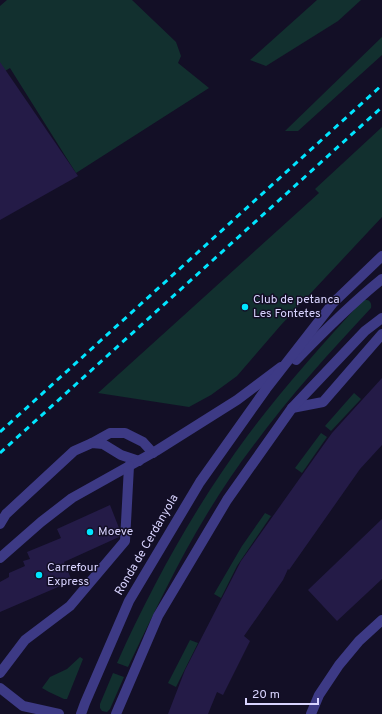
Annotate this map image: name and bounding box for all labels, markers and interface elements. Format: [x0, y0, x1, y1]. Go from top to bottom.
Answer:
place label: Club de petanca Les Fontetes [253, 292, 340, 322]
marker: Club de petanca Les Fontetes [240, 302, 250, 312]
street label: Ronda de Cerdanyola [111, 492, 183, 598]
place label: Moeve [98, 524, 133, 540]
marker: Moeve [85, 527, 95, 537]
place label: Carrefour Express [47, 560, 99, 590]
marker: Carrefour Express [34, 570, 44, 580]
scale bar [246, 680, 318, 706]
text: 20 m [252, 687, 280, 703]

